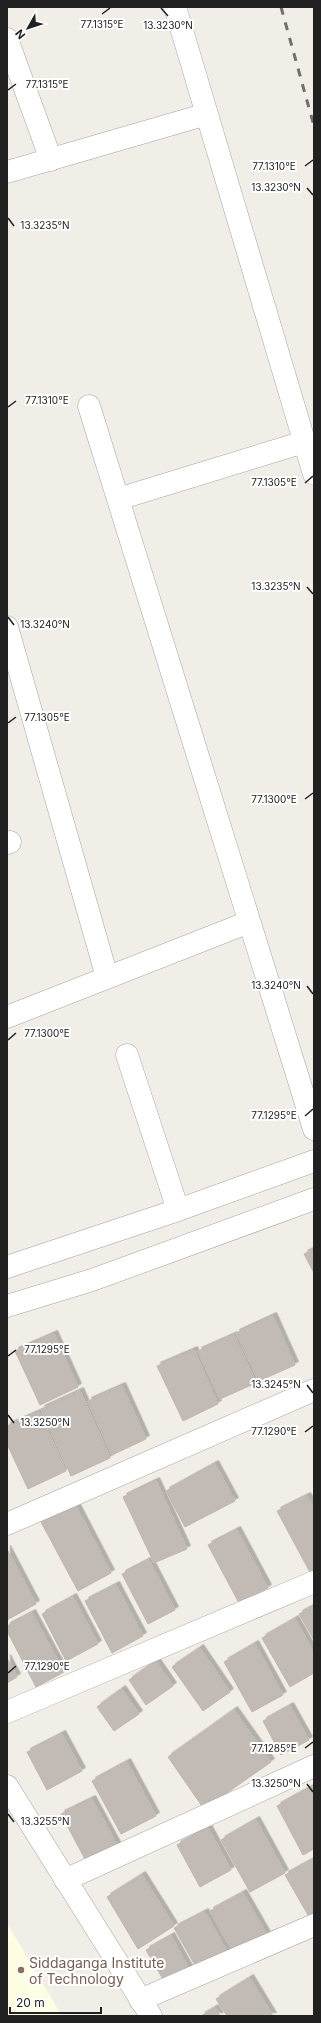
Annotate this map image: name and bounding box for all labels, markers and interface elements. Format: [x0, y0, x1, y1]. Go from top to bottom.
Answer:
north arrow [8, 8, 48, 48]
text: 77.1315°E [80, 18, 124, 30]
text: 13.3230°N [143, 19, 193, 31]
text: N [12, 27, 28, 42]
text: 77.1315°E [25, 78, 69, 90]
text: 77.1310°E [252, 160, 296, 172]
text: 13.3230°N [251, 181, 301, 193]
text: 13.3235°N [20, 219, 70, 231]
text: 77.1310°E [25, 394, 69, 406]
text: 77.1305°E [251, 476, 297, 488]
text: 13.3235°N [251, 580, 301, 592]
text: 13.3240°N [20, 618, 70, 630]
text: 77.1305°E [24, 711, 70, 723]
text: 77.1300°E [251, 793, 297, 805]
text: 13.3240°N [251, 979, 301, 991]
text: 77.1300°E [24, 1027, 70, 1039]
text: 77.1295°E [251, 1109, 297, 1121]
text: 77.1295°E [24, 1343, 70, 1355]
text: 13.3245°N [251, 1378, 301, 1390]
text: 13.3250°N [20, 1416, 70, 1428]
text: 77.1290°E [251, 1425, 297, 1437]
text: 77.1290°E [24, 1660, 70, 1672]
text: 77.1285°E [251, 1742, 297, 1754]
text: 13.3250°N [251, 1777, 301, 1789]
text: 13.3255°N [20, 1815, 70, 1827]
place label: Siddaganga Institute of Technology [29, 1954, 164, 1987]
marker: Siddaganga Institute of Technology [16, 1965, 26, 1975]
scale bar [10, 1989, 101, 2015]
text: 20 m [16, 1995, 45, 2010]

